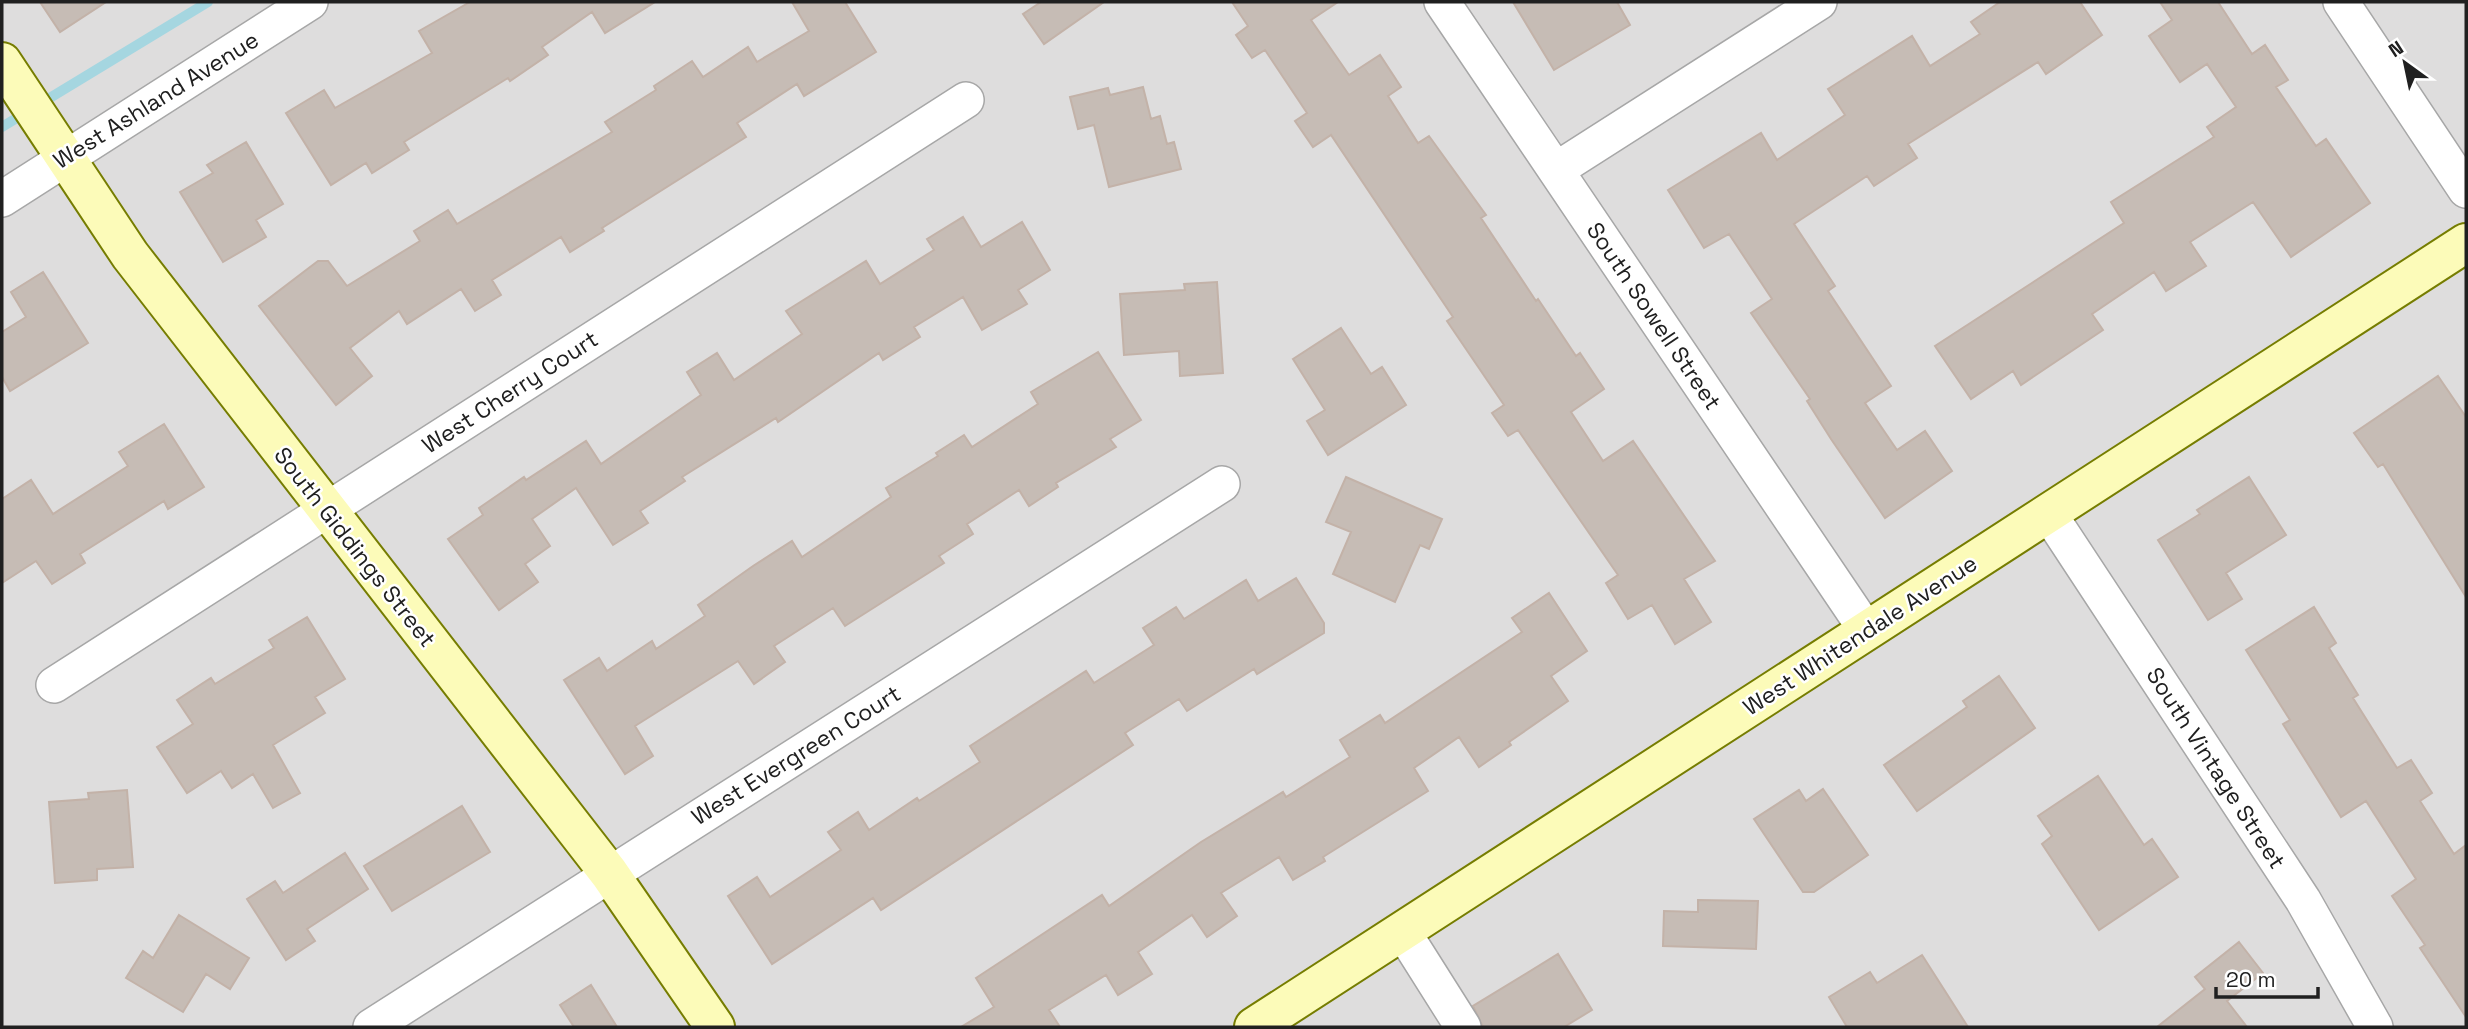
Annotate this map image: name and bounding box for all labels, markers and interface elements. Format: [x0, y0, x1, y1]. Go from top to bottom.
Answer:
street label: West Ashland Avenue [48, 25, 264, 175]
north arrow [2370, 28, 2440, 98]
text: N [2384, 35, 2408, 63]
street label: South Sowell Street [1580, 216, 1728, 416]
street label: West Cherry Court [416, 324, 604, 460]
street label: South Giddings Street [267, 441, 443, 653]
street label: West Whitendale Avenue [1737, 548, 1983, 722]
street label: South Vintage Street [2140, 662, 2292, 874]
street label: West Evergreen Court [686, 678, 906, 832]
scale bar [2216, 956, 2318, 1000]
text: 20 m [2226, 966, 2276, 993]

